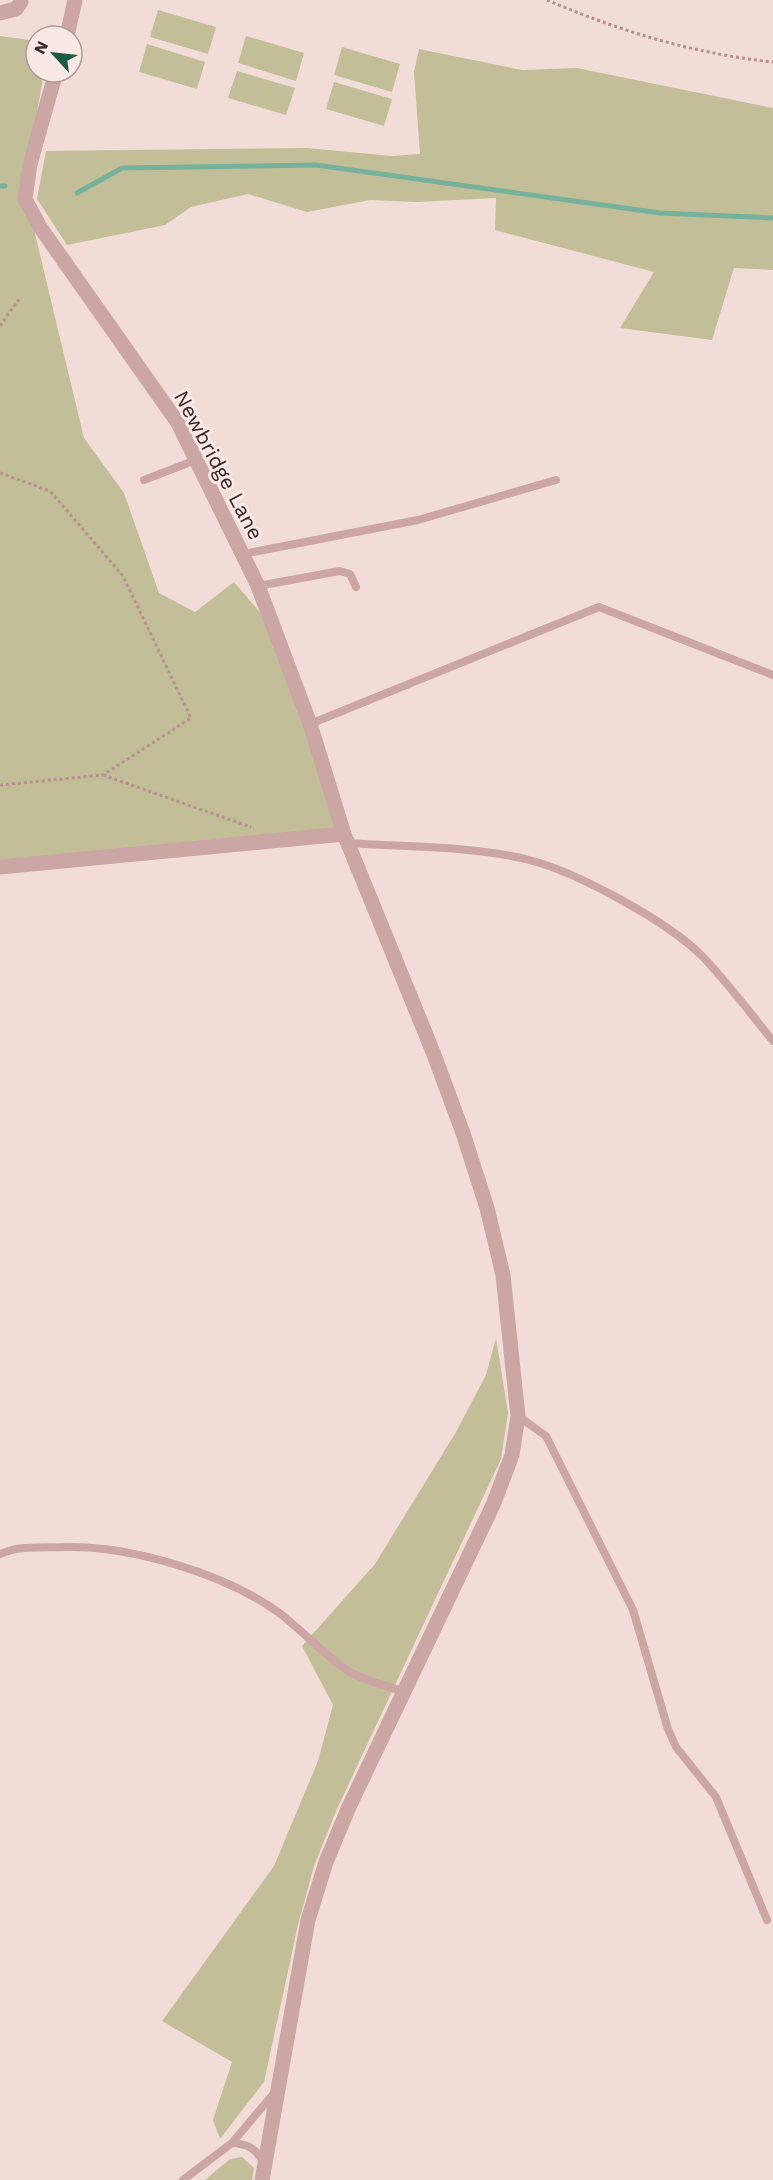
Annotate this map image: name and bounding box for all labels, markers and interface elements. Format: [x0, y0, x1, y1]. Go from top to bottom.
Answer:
north arrow [24, 24, 84, 84]
text: N [30, 38, 52, 57]
street label: Newbridge Lane [169, 386, 269, 544]

